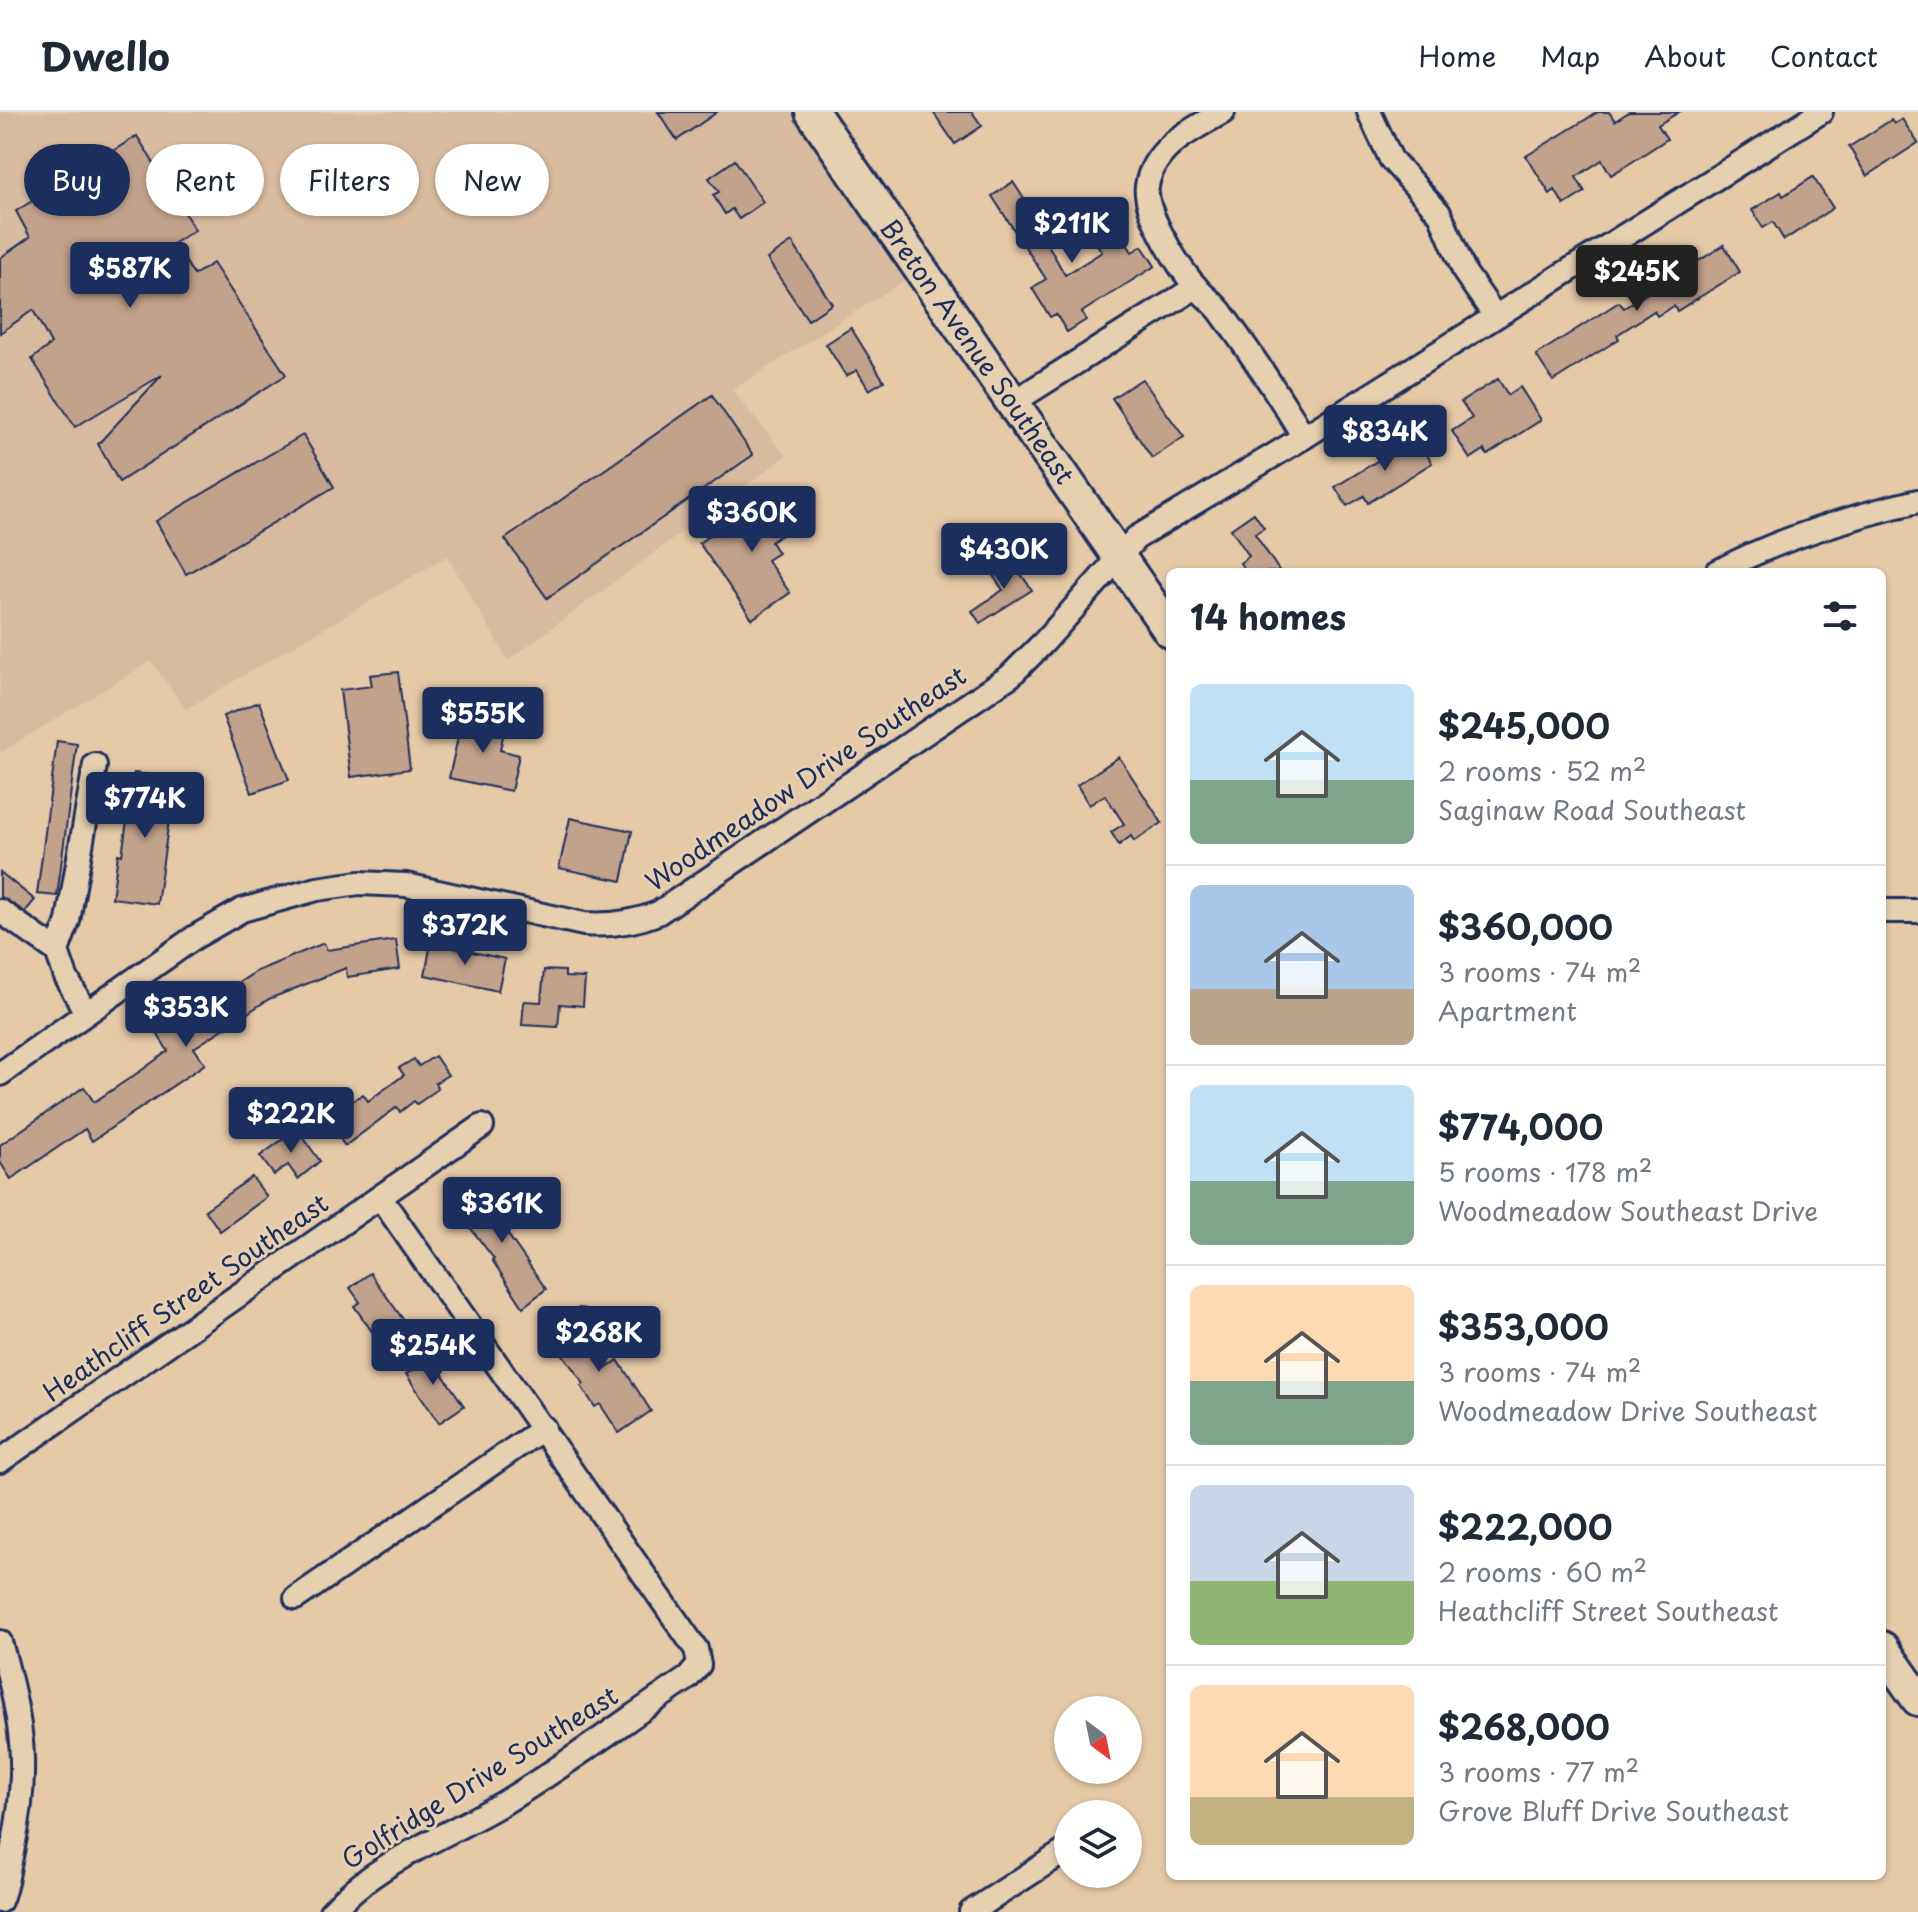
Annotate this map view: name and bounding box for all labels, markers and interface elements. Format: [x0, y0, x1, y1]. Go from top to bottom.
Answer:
text: Dwello [40, 27, 170, 84]
text: Home [1418, 34, 1496, 77]
text: Map [1540, 34, 1600, 77]
text: About [1644, 34, 1726, 77]
text: Contact [1770, 34, 1878, 77]
chip: Buy [24, 144, 130, 216]
chip: Rent [146, 144, 264, 216]
chip: Filters [280, 144, 419, 216]
chip: New [435, 144, 549, 216]
pin: $211K [1016, 197, 1128, 265]
text: $211K [1034, 203, 1110, 242]
street label: Breton Avenue Southeast [872, 211, 1085, 492]
pin: $587K [74, 242, 186, 310]
pin: $245K [1581, 245, 1693, 313]
text: $587K [88, 248, 172, 287]
text: $245K [1594, 251, 1680, 290]
pin: $834K [1329, 405, 1441, 473]
text: $834K [1342, 411, 1428, 450]
pin: $360K [696, 486, 808, 554]
text: $360K [707, 492, 797, 531]
pin: $430K [948, 523, 1060, 591]
text: $430K [959, 529, 1049, 568]
text: 14 homes [1190, 590, 1346, 642]
icon: filters [1818, 594, 1862, 638]
street label: Woodmeadow Drive Southeast [637, 656, 973, 900]
pin: $555K [427, 687, 539, 755]
text: $555K [440, 693, 526, 732]
text: $245,000 [1438, 699, 1610, 751]
icon: home [1254, 716, 1350, 812]
text: 2 rooms · 52 m² [1438, 751, 1646, 790]
pin: $774K [89, 772, 201, 840]
text: $774K [104, 778, 186, 817]
text: Saginaw Road Southeast [1438, 790, 1746, 829]
pin: $372K [409, 899, 521, 967]
text: $360,000 [1438, 900, 1613, 952]
text: $372K [422, 905, 508, 944]
icon: home [1254, 917, 1350, 1013]
text: 3 rooms · 74 m² [1438, 952, 1642, 991]
pin: $353K [130, 981, 242, 1049]
text: $353K [143, 987, 229, 1026]
text: Apartment [1438, 991, 1577, 1030]
pin: $222K [235, 1087, 347, 1155]
text: $222K [247, 1093, 335, 1132]
text: $774,000 [1438, 1100, 1603, 1152]
icon: home [1254, 1117, 1350, 1213]
text: 5 rooms · 178 m² [1438, 1152, 1652, 1191]
pin: $361K [446, 1177, 558, 1245]
street label: Heathcliff Street Southeast [35, 1183, 336, 1410]
text: $361K [461, 1183, 543, 1222]
text: Woodmeadow Southeast Drive [1438, 1191, 1818, 1230]
text: $353,000 [1438, 1300, 1609, 1352]
pin: $268K [543, 1306, 655, 1374]
text: $268K [555, 1312, 643, 1351]
icon: home [1254, 1317, 1350, 1413]
pin: $254K [377, 1319, 489, 1387]
text: $254K [389, 1325, 477, 1364]
text: 3 rooms · 74 m² [1438, 1352, 1642, 1391]
text: Woodmeadow Drive Southeast [1438, 1391, 1817, 1430]
text: $222,000 [1438, 1500, 1612, 1552]
icon: home [1254, 1517, 1350, 1613]
text: 2 rooms · 60 m² [1438, 1552, 1647, 1591]
text: Heathcliff Street Southeast [1438, 1591, 1778, 1630]
street label: Golfridge Drive Southeast [333, 1676, 625, 1878]
north arrow [1054, 1696, 1142, 1784]
map controls [1054, 1696, 1142, 1888]
text: $268,000 [1438, 1700, 1610, 1752]
icon: home [1254, 1717, 1350, 1813]
text: 3 rooms · 77 m² [1438, 1752, 1639, 1791]
text: Grove Bluff Drive Southeast [1438, 1791, 1789, 1830]
button: layers [1054, 1800, 1142, 1888]

